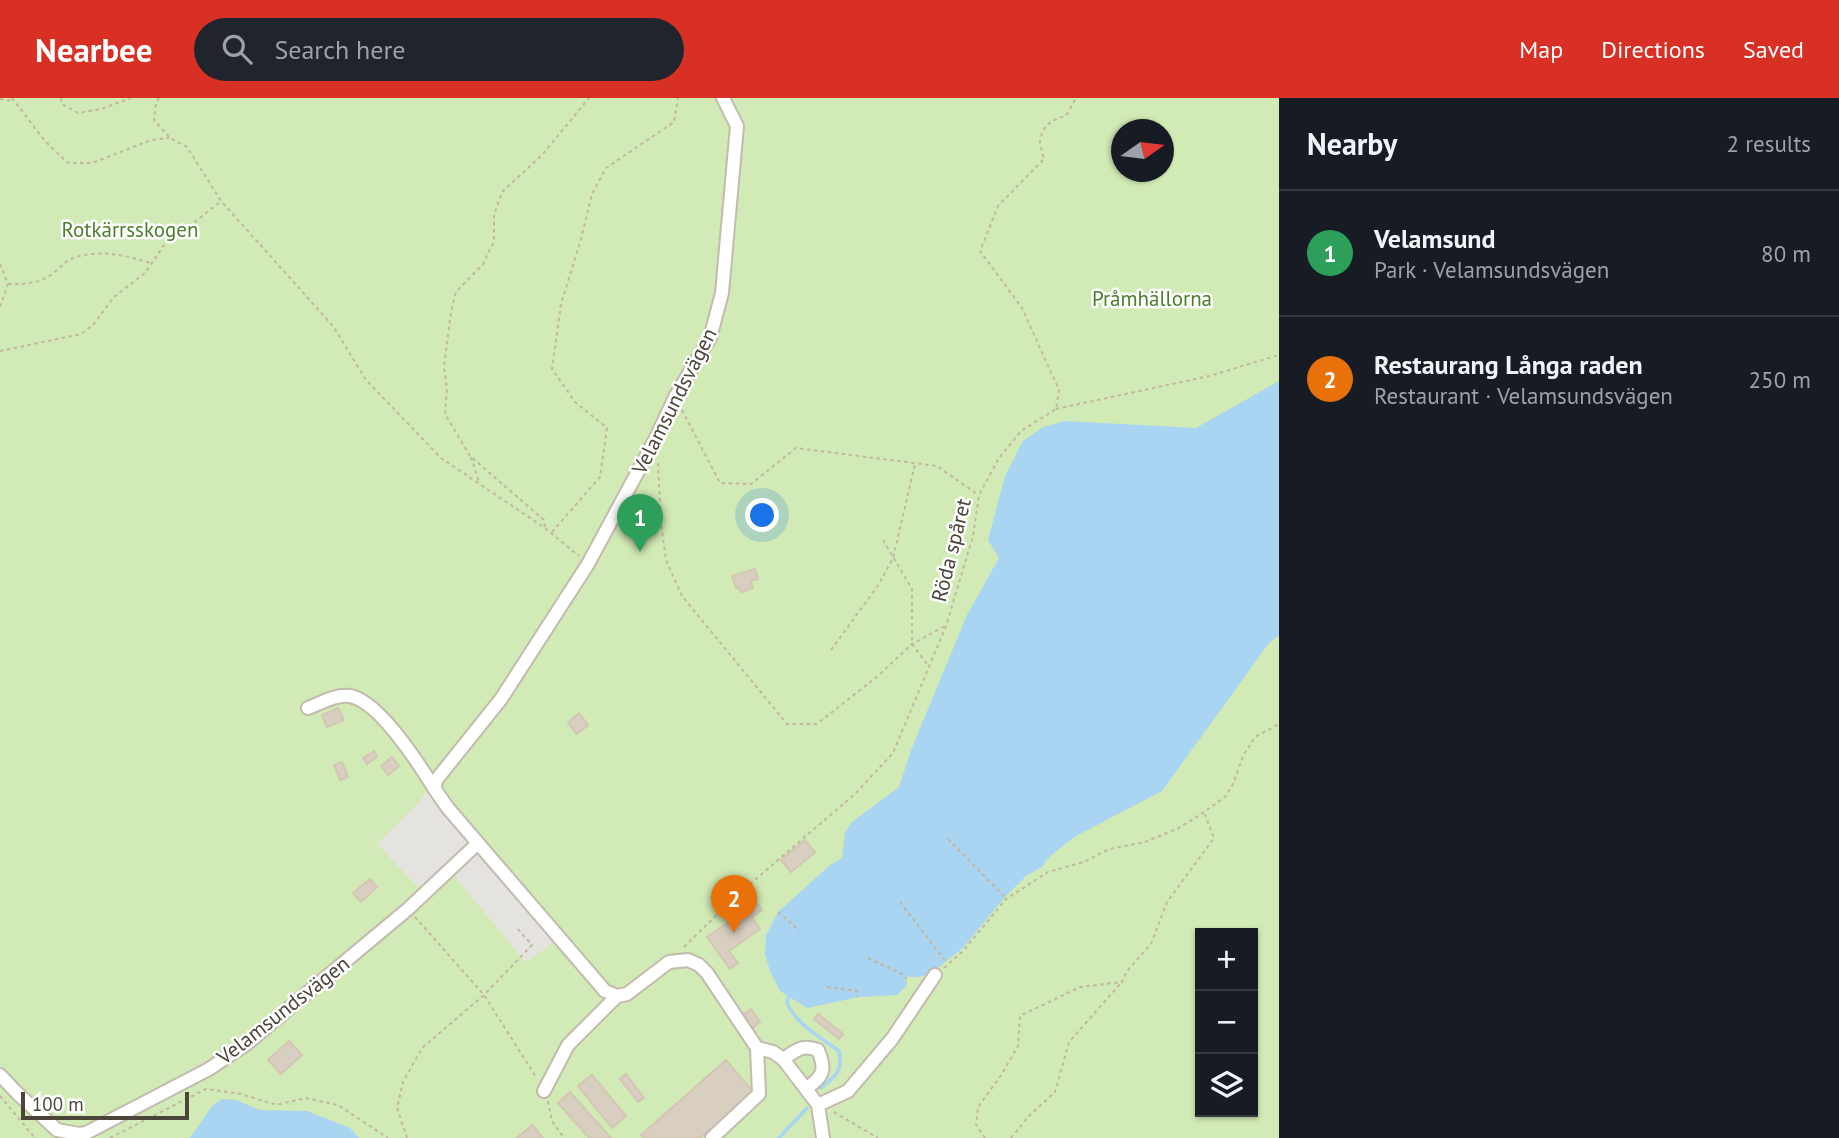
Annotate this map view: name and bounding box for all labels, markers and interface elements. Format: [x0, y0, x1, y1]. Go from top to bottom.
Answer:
search box [194, 18, 684, 81]
text: Nearbee [35, 28, 152, 71]
icon: search [218, 30, 256, 68]
text: Search here [274, 33, 406, 66]
text: Map [1519, 34, 1563, 65]
text: Directions [1601, 34, 1705, 65]
text: Saved [1743, 34, 1804, 65]
north arrow [1111, 119, 1174, 182]
text: Nearby [1307, 124, 1397, 163]
text: 2 results [1727, 129, 1811, 158]
park label: Rotkärrsskogen [62, 216, 198, 243]
text: Velamsund [1374, 222, 1496, 255]
text: 1 [1323, 239, 1337, 268]
text: 80 m [1761, 239, 1811, 268]
text: Park · Velamsundsvägen [1374, 255, 1609, 284]
park label: Pråmhällorna [1092, 285, 1212, 312]
street label: Velamsundsvägen [625, 323, 723, 480]
text: Restaurang Långa raden [1374, 348, 1643, 381]
text: 2 [1323, 365, 1337, 394]
text: 250 m [1749, 365, 1811, 394]
text: Restaurant · Velamsundsvägen [1374, 381, 1673, 410]
pin: 1 [617, 494, 663, 552]
street label: Röda spåret [925, 495, 977, 605]
your location [745, 498, 779, 532]
pin: 2 [711, 875, 757, 933]
map controls [1195, 928, 1258, 1117]
button: + [1195, 928, 1258, 991]
street label: Velamsundsvägen [211, 950, 355, 1071]
button: − [1195, 991, 1258, 1054]
button: layers [1195, 1054, 1258, 1117]
scale bar [21, 1089, 189, 1121]
text: 100 m [32, 1092, 84, 1116]

